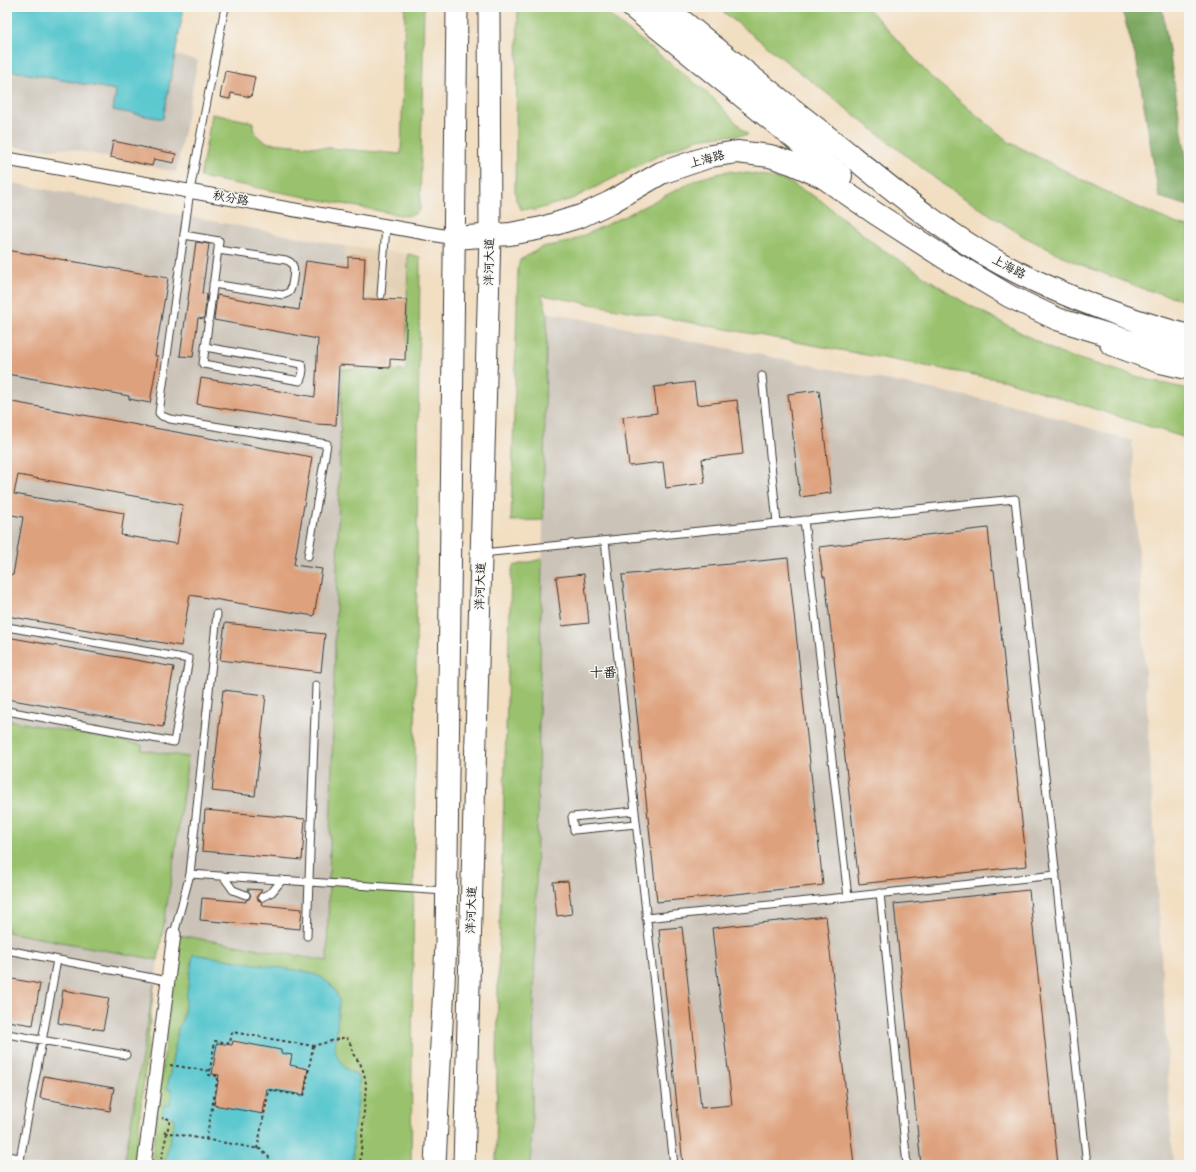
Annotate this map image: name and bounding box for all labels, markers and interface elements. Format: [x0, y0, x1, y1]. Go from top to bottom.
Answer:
street label: 上海路 [687, 146, 726, 171]
street label: 秋分路 [212, 186, 250, 209]
street label: 洋河大道 [480, 238, 497, 286]
street label: 上海路 [989, 251, 1029, 283]
street label: 洋河大道 [470, 562, 489, 610]
district label: 十番 [589, 662, 617, 681]
street label: 洋河大道 [461, 886, 480, 934]

